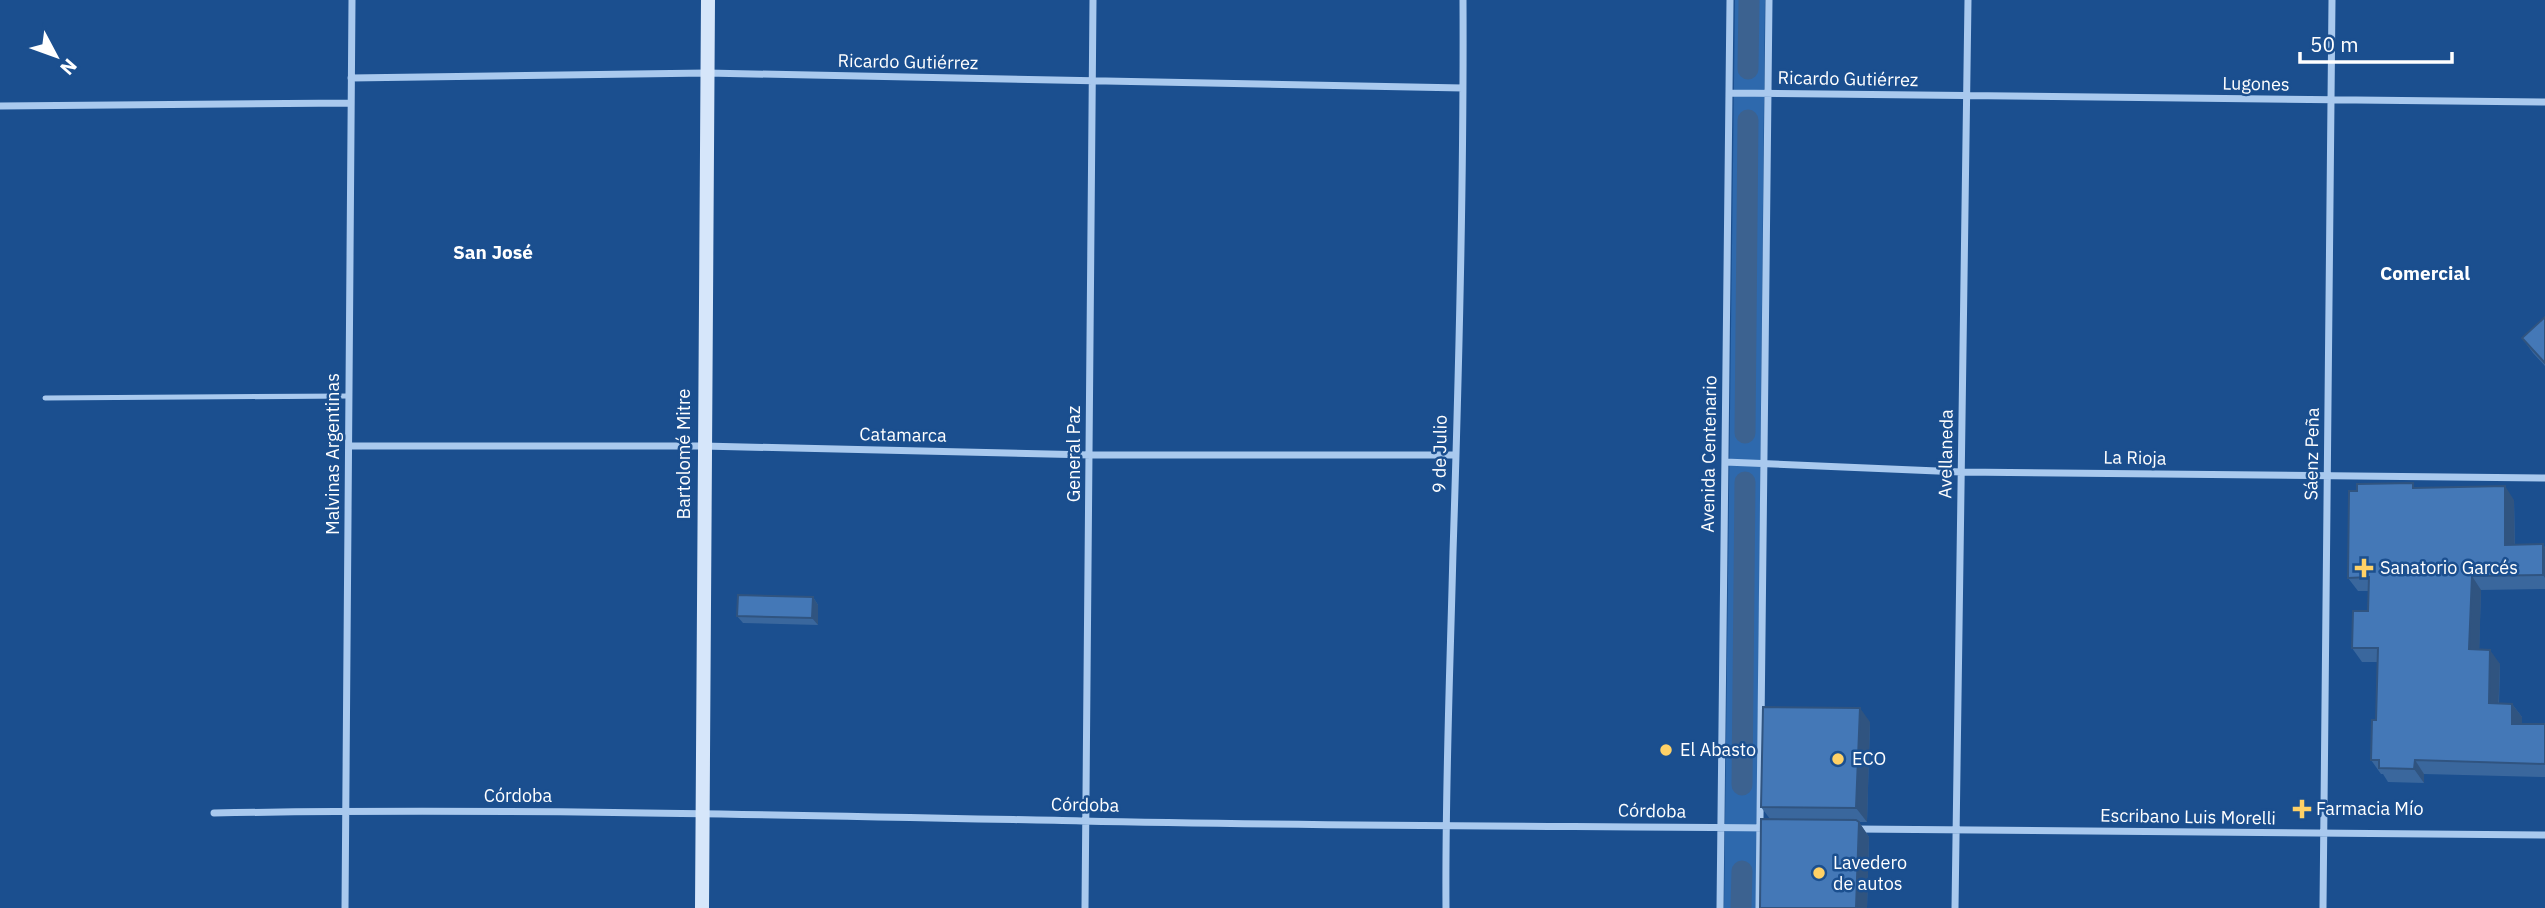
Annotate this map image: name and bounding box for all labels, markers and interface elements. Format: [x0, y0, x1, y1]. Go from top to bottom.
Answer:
north arrow [21, 21, 91, 91]
scale bar [2300, 21, 2452, 65]
text: 50 m [2310, 30, 2359, 58]
street label: Ricardo Gutiérrez [837, 49, 979, 74]
text: N [55, 54, 82, 80]
street label: Ricardo Gutiérrez [1777, 66, 1919, 91]
street label: Lugones [2222, 71, 2290, 96]
district label: San José [453, 240, 533, 264]
district label: Comercial [2380, 261, 2470, 285]
street label: Malvinas Argentinas [321, 373, 344, 535]
street label: Avenida Centenario [1696, 375, 1721, 533]
street label: Bartolomé Mitre [672, 388, 695, 520]
street label: General Paz [1062, 406, 1085, 502]
street label: Sáenz Peña [2299, 407, 2324, 501]
street label: Avellaneda [1933, 409, 1958, 499]
street label: 9 de Julio [1427, 415, 1452, 493]
street label: Catamarca [859, 422, 947, 447]
street label: La Rioja [2103, 445, 2167, 470]
place label: Sanatorio Garcés [2380, 556, 2518, 579]
marker: Sanatorio Garcés [2354, 558, 2374, 578]
place label: El Abasto [1680, 738, 1756, 761]
marker: El Abasto [1658, 742, 1674, 758]
place label: ECO [1852, 747, 1886, 770]
marker: ECO [1830, 751, 1846, 767]
street label: Córdoba [484, 784, 553, 807]
street label: Córdoba [1051, 792, 1120, 817]
place label: Farmacia Mío [2316, 797, 2424, 820]
street label: Córdoba [1618, 798, 1687, 823]
marker: Farmacia Mío [2294, 801, 2310, 817]
street label: Escribano Luis Morelli [2100, 803, 2276, 830]
place label: Lavedero de autos [1833, 851, 1907, 895]
marker: Lavedero de autos [1811, 865, 1827, 881]

